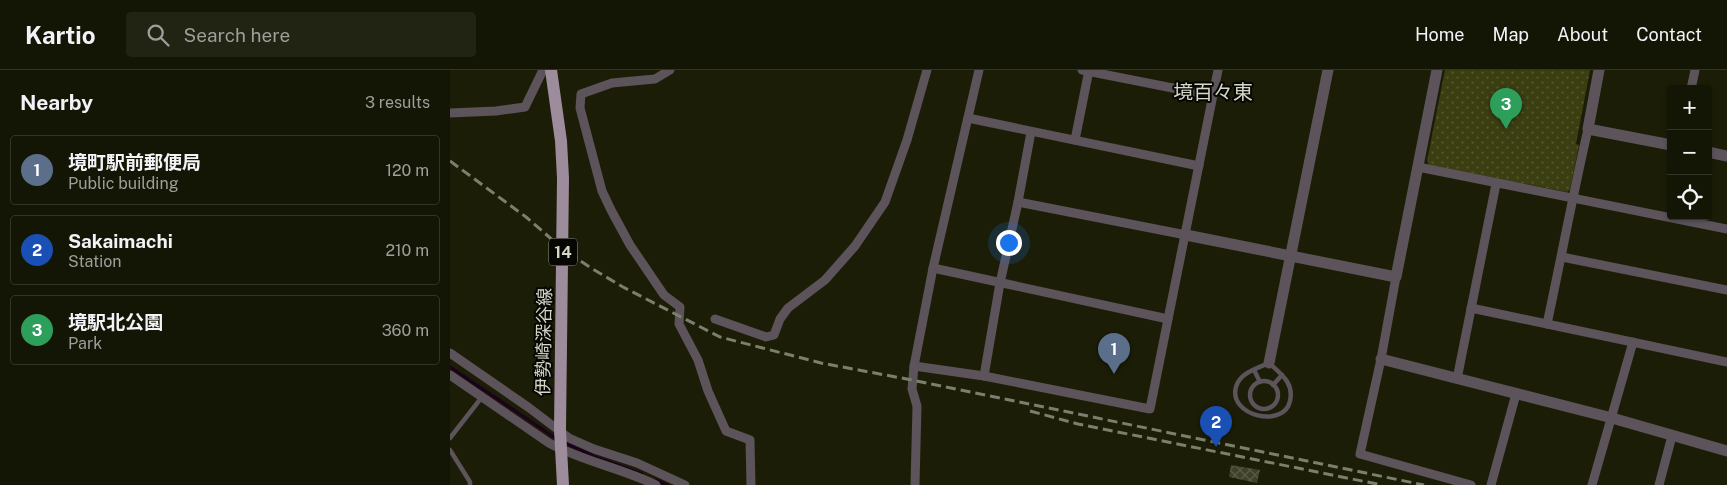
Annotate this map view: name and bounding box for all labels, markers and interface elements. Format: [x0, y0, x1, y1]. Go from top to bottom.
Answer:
search box [126, 12, 476, 57]
text: Kartio [25, 21, 96, 49]
icon: search [144, 21, 172, 49]
text: Search here [184, 24, 290, 46]
text: Home [1415, 24, 1465, 45]
text: Map [1493, 24, 1529, 45]
text: About [1557, 24, 1608, 45]
text: Contact [1636, 24, 1702, 45]
district label: 境百々東 [1173, 80, 1253, 104]
map controls [1667, 85, 1712, 220]
button: + [1667, 85, 1712, 130]
pin: 3 [1490, 88, 1522, 129]
text: Nearby [20, 90, 93, 115]
text: 3 results [365, 93, 430, 112]
button: − [1667, 130, 1712, 175]
text: 境町駅前郵便局 [68, 151, 201, 173]
text: 1 [34, 161, 40, 180]
text: 120 m [385, 161, 429, 180]
text: Public building [68, 174, 179, 193]
button: locate [1667, 175, 1712, 220]
text: Sakaimachi [68, 230, 173, 252]
your location [996, 230, 1022, 256]
road number: 14 [549, 238, 577, 266]
text: 2 [32, 241, 42, 260]
text: 210 m [385, 241, 429, 260]
text: Station [68, 252, 122, 271]
street label: 伊勢崎深谷線 [532, 288, 555, 396]
text: 境駅北公園 [68, 311, 163, 333]
text: 3 [32, 321, 42, 340]
text: 360 m [382, 321, 429, 340]
pin: 1 [1098, 333, 1130, 374]
text: Park [68, 334, 102, 353]
pin: 2 [1200, 406, 1232, 447]

